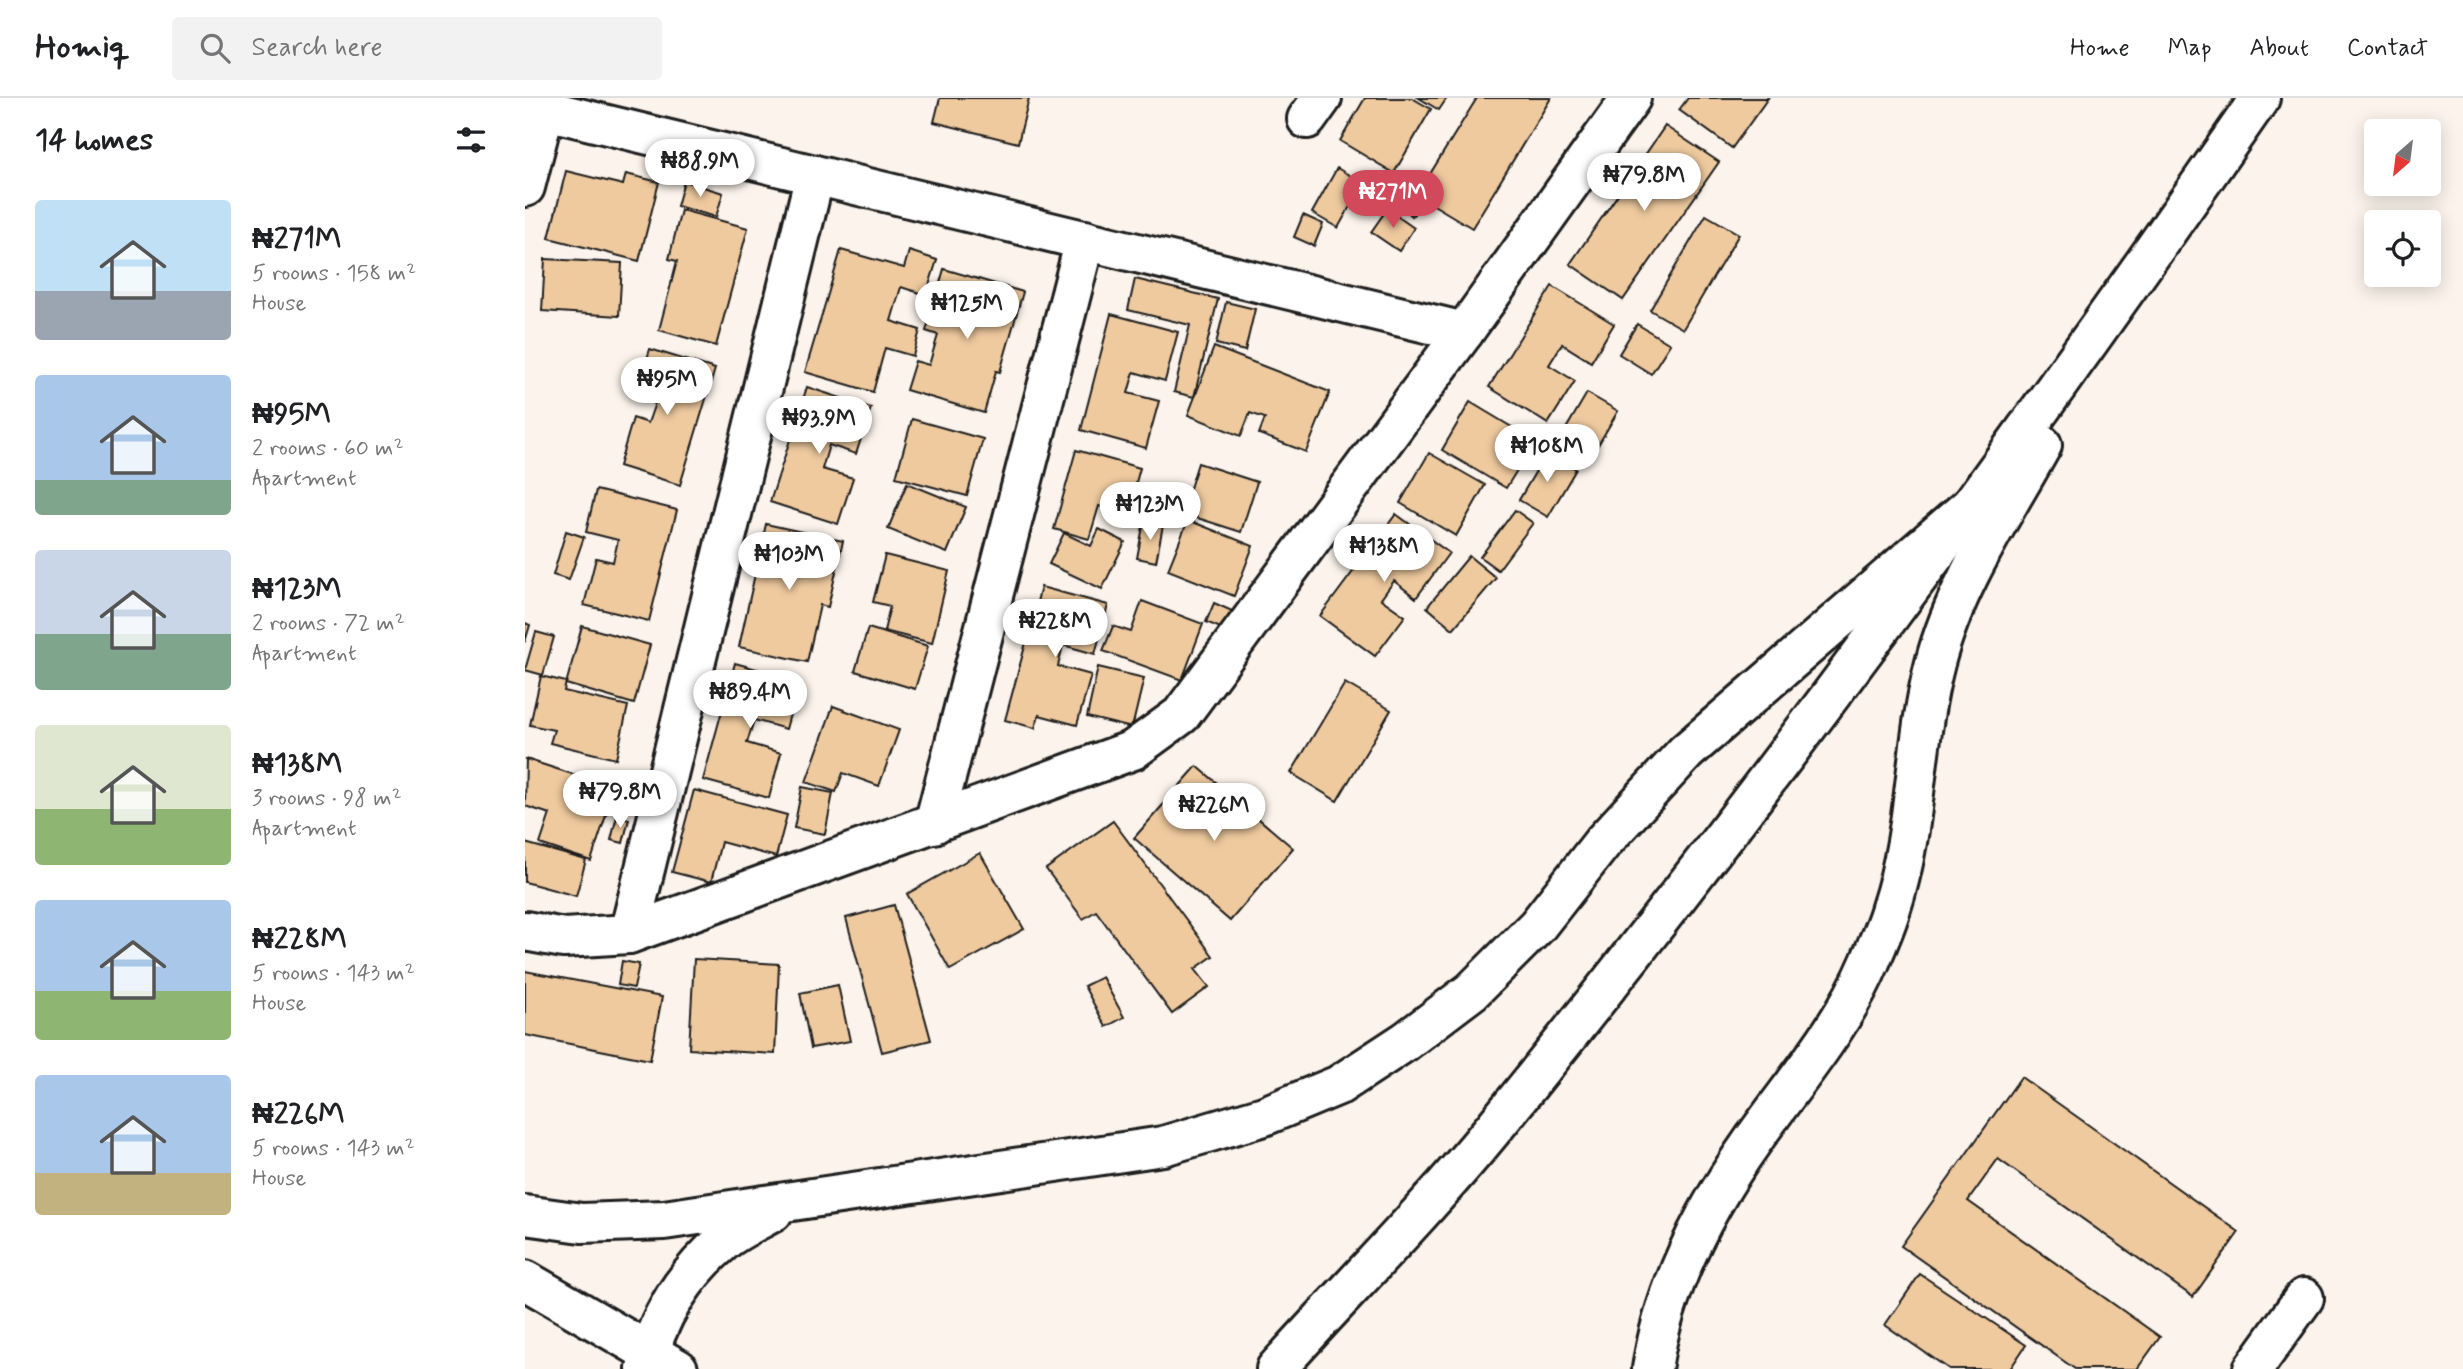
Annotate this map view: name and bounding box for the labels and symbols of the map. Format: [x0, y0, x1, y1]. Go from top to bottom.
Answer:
north arrow [2364, 119, 2441, 196]
pin: ₦88.9M [643, 140, 757, 199]
pin: ₦79.8M [1587, 153, 1701, 213]
pin: ₦271M [1344, 170, 1442, 230]
pin: ₦125M [918, 282, 1016, 341]
pin: ₦95M [626, 358, 708, 417]
pin: ₦93.9M [762, 396, 876, 456]
pin: ₦108M [1498, 424, 1596, 484]
pin: ₦123M [1101, 482, 1199, 542]
pin: ₦138M [1335, 524, 1433, 584]
pin: ₦103M [740, 532, 838, 592]
pin: ₦228M [1006, 600, 1104, 659]
pin: ₦89.4M [693, 670, 807, 730]
pin: ₦79.8M [563, 770, 677, 830]
pin: ₦226M [1165, 784, 1263, 843]

